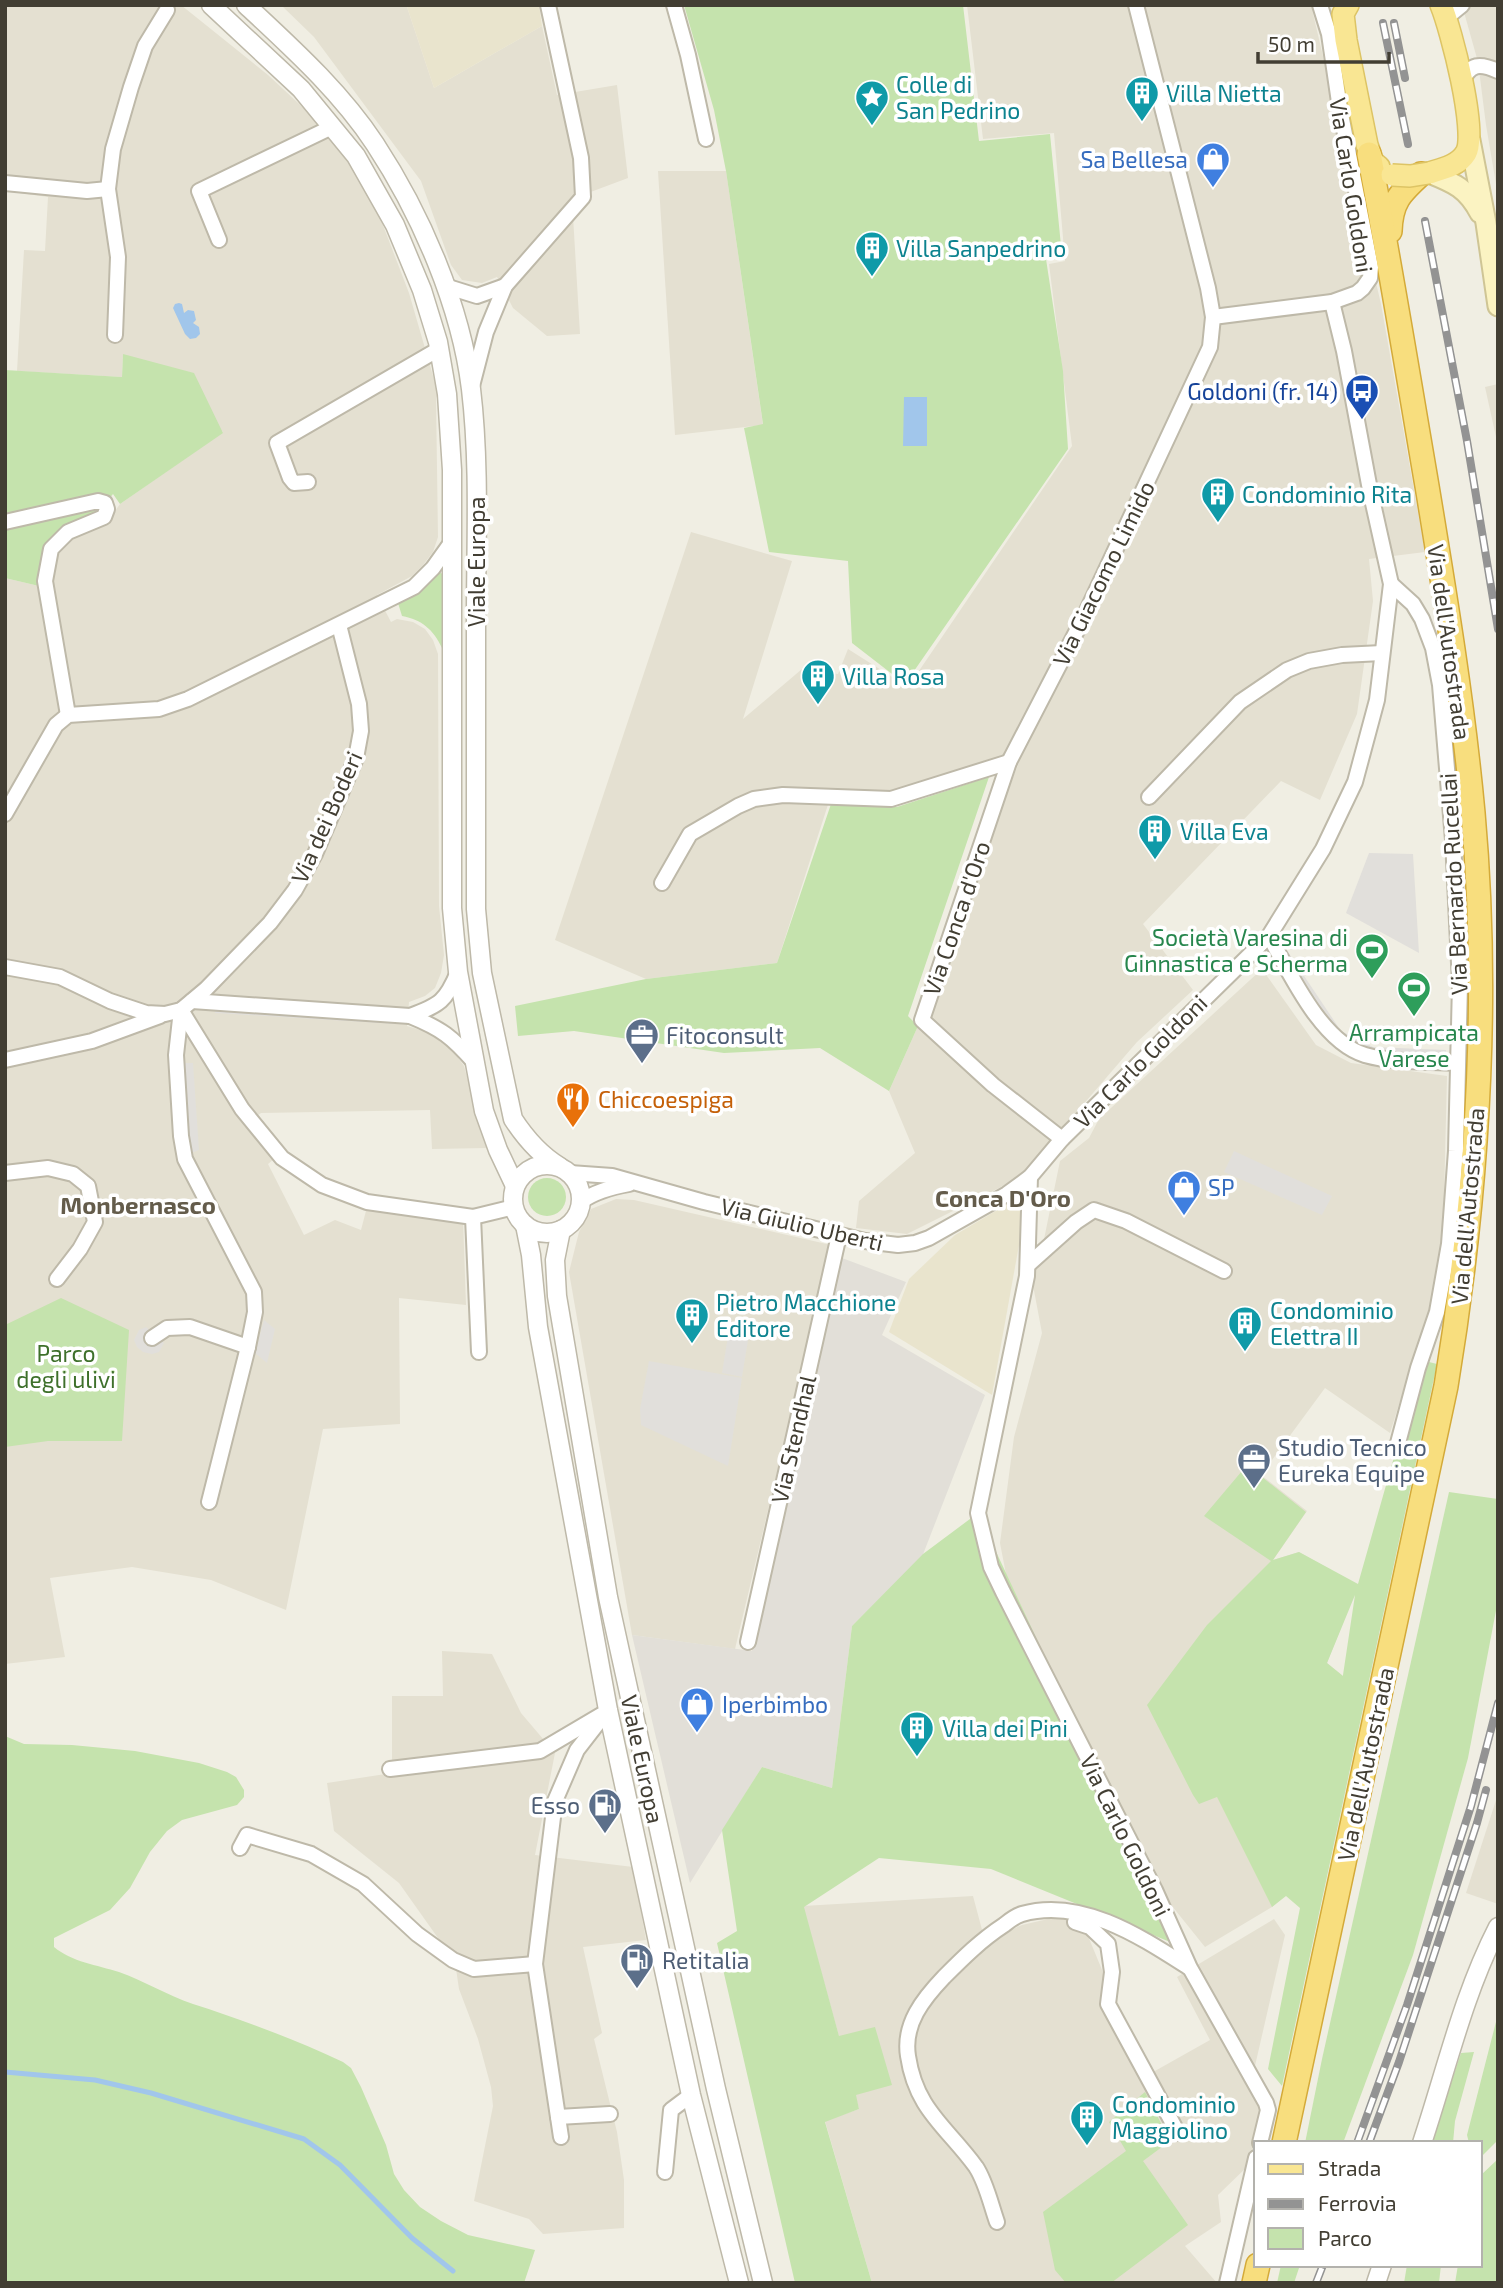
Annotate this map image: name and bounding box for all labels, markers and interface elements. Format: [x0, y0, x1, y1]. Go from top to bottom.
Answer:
scale bar [1258, 21, 1389, 65]
text: 50 m [1268, 31, 1315, 56]
place label: Colle di San Pedrino [896, 70, 1020, 124]
building icon: Villa Nietta [1123, 74, 1161, 123]
place icon: Colle di San Pedrino [853, 78, 891, 127]
place label: Villa Nietta [1166, 79, 1282, 107]
street label: Via Carlo Goldoni [1324, 95, 1380, 275]
shop icon: Sa Bellesa [1194, 140, 1232, 189]
place label: Sa Bellesa [1080, 145, 1188, 173]
building icon: Villa Sanpedrino [853, 229, 891, 278]
place label: Villa Sanpedrino [896, 234, 1066, 262]
bus stop icon: Goldoni (fr. 14) [1343, 372, 1381, 421]
place label: Goldoni (fr. 14) [1187, 377, 1338, 405]
building icon: Condominio Rita [1199, 475, 1237, 524]
street label: Via Giacomo Limido [1046, 476, 1160, 670]
place label: Condominio Rita [1242, 480, 1412, 508]
street label: Viale Europa [462, 497, 490, 627]
street label: Via dell'Autostrada [1422, 542, 1478, 742]
building icon: Villa Rosa [799, 657, 837, 706]
place label: Villa Rosa [842, 662, 945, 690]
street label: Via dei Boderi [284, 747, 368, 887]
street label: Via Bernardo Rucellai [1433, 772, 1473, 996]
building icon: Villa Eva [1136, 812, 1174, 861]
place label: Villa Eva [1180, 817, 1269, 845]
street label: Via Conca d'Oro [916, 837, 996, 999]
place label: Società Varesina di Ginnastica e Scherma [1124, 923, 1348, 977]
sports icon: Società Varesina di Ginnastica e Scherma [1353, 931, 1391, 980]
sports icon: Arrampicata Varese [1395, 969, 1433, 1018]
street label: Via Carlo Goldoni [1067, 988, 1213, 1134]
office icon: Fitoconsult [623, 1016, 661, 1065]
place label: Arrampicata Varese [1349, 1018, 1479, 1072]
place label: Fitoconsult [666, 1021, 784, 1049]
restaurant icon: Chiccoespiga [554, 1080, 592, 1129]
place label: Chiccoespiga [598, 1085, 734, 1113]
street label: Via dell'Autostrada [1444, 1106, 1490, 1306]
shop icon: SP [1165, 1168, 1203, 1217]
place label: SP [1208, 1173, 1234, 1201]
district label: Conca D'Oro [935, 1183, 1071, 1212]
district label: Monbernasco [60, 1190, 216, 1219]
street label: Via Giulio Uberti [718, 1192, 886, 1256]
place label: Pietro Macchione Editore [716, 1288, 896, 1342]
building icon: Pietro Macchione Editore [673, 1296, 711, 1345]
place label: Condominio Elettra II [1270, 1296, 1394, 1350]
building icon: Condominio Elettra II [1226, 1304, 1264, 1353]
park label: Parco degli ulivi [16, 1339, 116, 1393]
street label: Via Stendhal [765, 1372, 821, 1506]
place label: Studio Tecnico Eureka Equipe [1278, 1433, 1427, 1487]
office icon: Studio Tecnico Eureka Equipe [1235, 1441, 1273, 1490]
street label: Via dell'Autostrada [1331, 1664, 1399, 1864]
shop icon: Iperbimbo [678, 1685, 716, 1734]
place label: Iperbimbo [722, 1690, 828, 1718]
street label: Viale Europa [616, 1692, 670, 1826]
building icon: Villa dei Pini [898, 1709, 936, 1758]
place label: Villa dei Pini [942, 1714, 1068, 1742]
street label: Via Carlo Goldoni [1075, 1749, 1177, 1921]
fuel station icon: Esso [586, 1786, 624, 1835]
place label: Esso [531, 1791, 580, 1819]
fuel station icon: Retitalia [618, 1941, 656, 1990]
place label: Retitalia [662, 1946, 749, 1974]
place label: Condominio Maggiolino [1112, 2090, 1236, 2144]
building icon: Condominio Maggiolino [1068, 2098, 1106, 2147]
legend [1254, 2141, 1482, 2267]
text: Strada [1318, 2155, 1381, 2180]
text: Ferrovia [1318, 2190, 1397, 2215]
text: Parco [1318, 2225, 1372, 2250]

